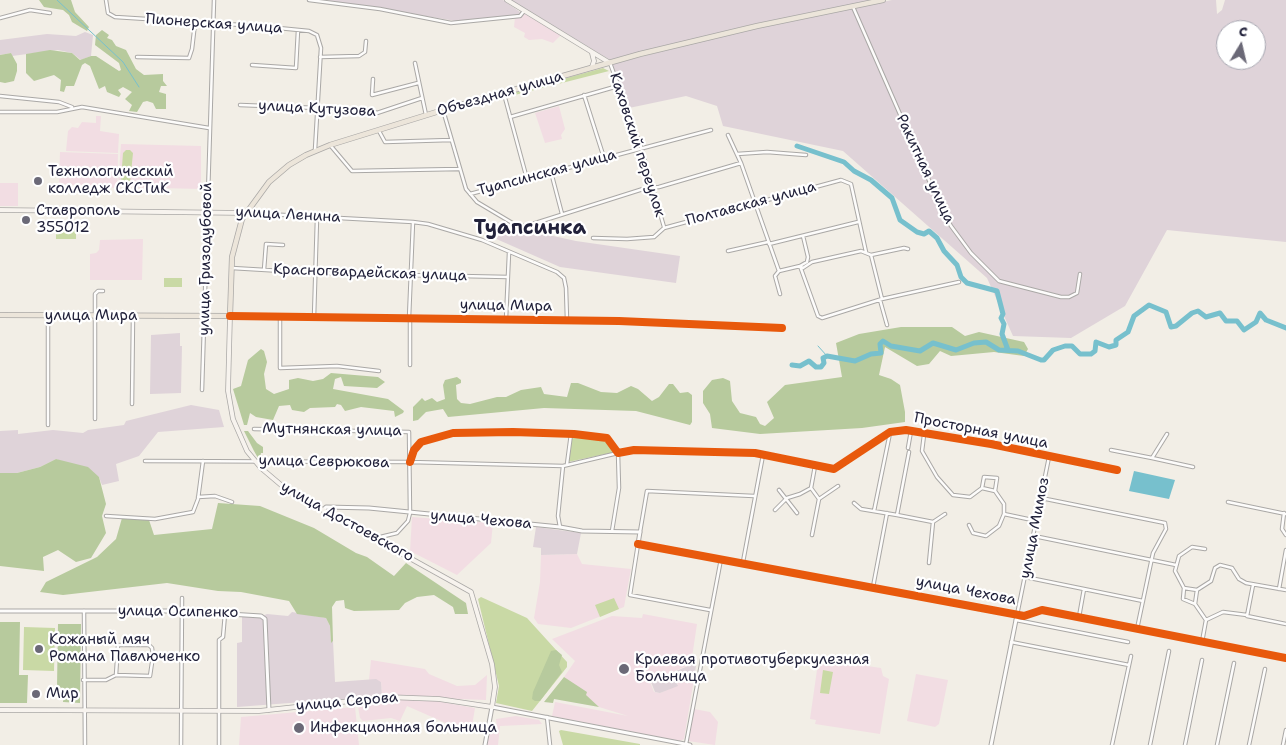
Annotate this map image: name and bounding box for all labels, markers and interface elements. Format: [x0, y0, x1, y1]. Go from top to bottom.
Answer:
street label: Пионерская улица [145, 10, 283, 38]
north arrow [1216, 20, 1266, 70]
text: С [1238, 22, 1249, 41]
street label: Объездная улица [435, 67, 565, 121]
street label: Каховский переулок [605, 71, 669, 219]
street label: улица Кутузова [258, 97, 376, 121]
street label: Ракитная улица [892, 112, 958, 226]
street label: Туапсинская улица [476, 146, 618, 200]
place label: Технологический колледж СКСТиК [48, 163, 173, 198]
marker: Технологический колледж СКСТиК [32, 175, 44, 187]
street label: Полтавская улица [684, 178, 818, 230]
street label: улица Гризодубовой [196, 182, 216, 336]
place label: Ставрополь 355012 [36, 202, 120, 237]
street label: улица Ленина [235, 203, 341, 227]
marker: Ставрополь 355012 [20, 214, 32, 226]
district label: Туапсинка [474, 217, 586, 241]
street label: Красногвардейская улица [273, 261, 467, 285]
street label: улица Мира [460, 296, 552, 316]
street label: улица Мира [45, 307, 137, 325]
street label: Просторная улица [912, 409, 1050, 453]
street label: Мутнянская улица [262, 420, 402, 440]
street label: улица Севрюкова [258, 452, 390, 472]
street label: улица Мимоз [1016, 476, 1054, 580]
street label: улица Достоевского [277, 478, 417, 566]
street label: улица Чехова [430, 507, 532, 533]
street label: улица Чехова [914, 572, 1018, 610]
street label: улица Осипенко [118, 602, 238, 622]
place label: Кожаный мяч Романа Павлюченко [49, 631, 200, 666]
marker: Кожаный мяч Романа Павлюченко [33, 643, 45, 655]
place label: Краевая противотуберкулезная Больница [635, 651, 870, 686]
marker: Краевая противотуберкулезная Больница [617, 662, 631, 676]
place label: Мир [46, 685, 79, 703]
marker: Мир [30, 688, 42, 700]
street label: улица Серова [295, 689, 399, 715]
place label: Инфекционная больница [310, 719, 497, 737]
marker: Инфекционная больница [292, 721, 306, 735]

